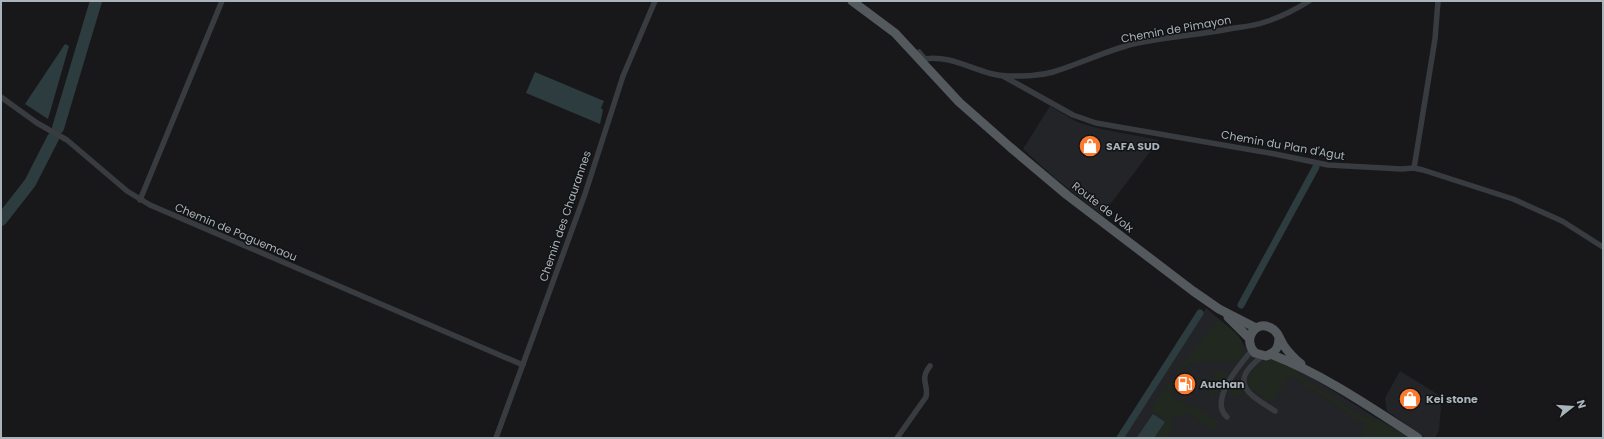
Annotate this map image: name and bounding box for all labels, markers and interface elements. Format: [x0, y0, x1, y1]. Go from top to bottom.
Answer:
street label: Chemin de Pimayon [1120, 11, 1232, 47]
street label: Chemin du Plan d'Agut [1220, 126, 1346, 164]
shop icon: SAFA SUD [1077, 133, 1103, 159]
place label: SAFA SUD [1106, 138, 1160, 154]
street label: Chemin des Chaurannes [535, 148, 595, 284]
street label: Route de Volx [1069, 178, 1138, 237]
street label: Chemin de Paguemaou [172, 199, 300, 265]
fuel station icon: Auchan [1172, 371, 1198, 397]
place label: Auchan [1200, 376, 1244, 392]
shop icon: Kei stone [1397, 386, 1423, 412]
north arrow [1552, 387, 1592, 427]
place label: Kei stone [1426, 391, 1478, 407]
text: N [1573, 398, 1590, 410]

